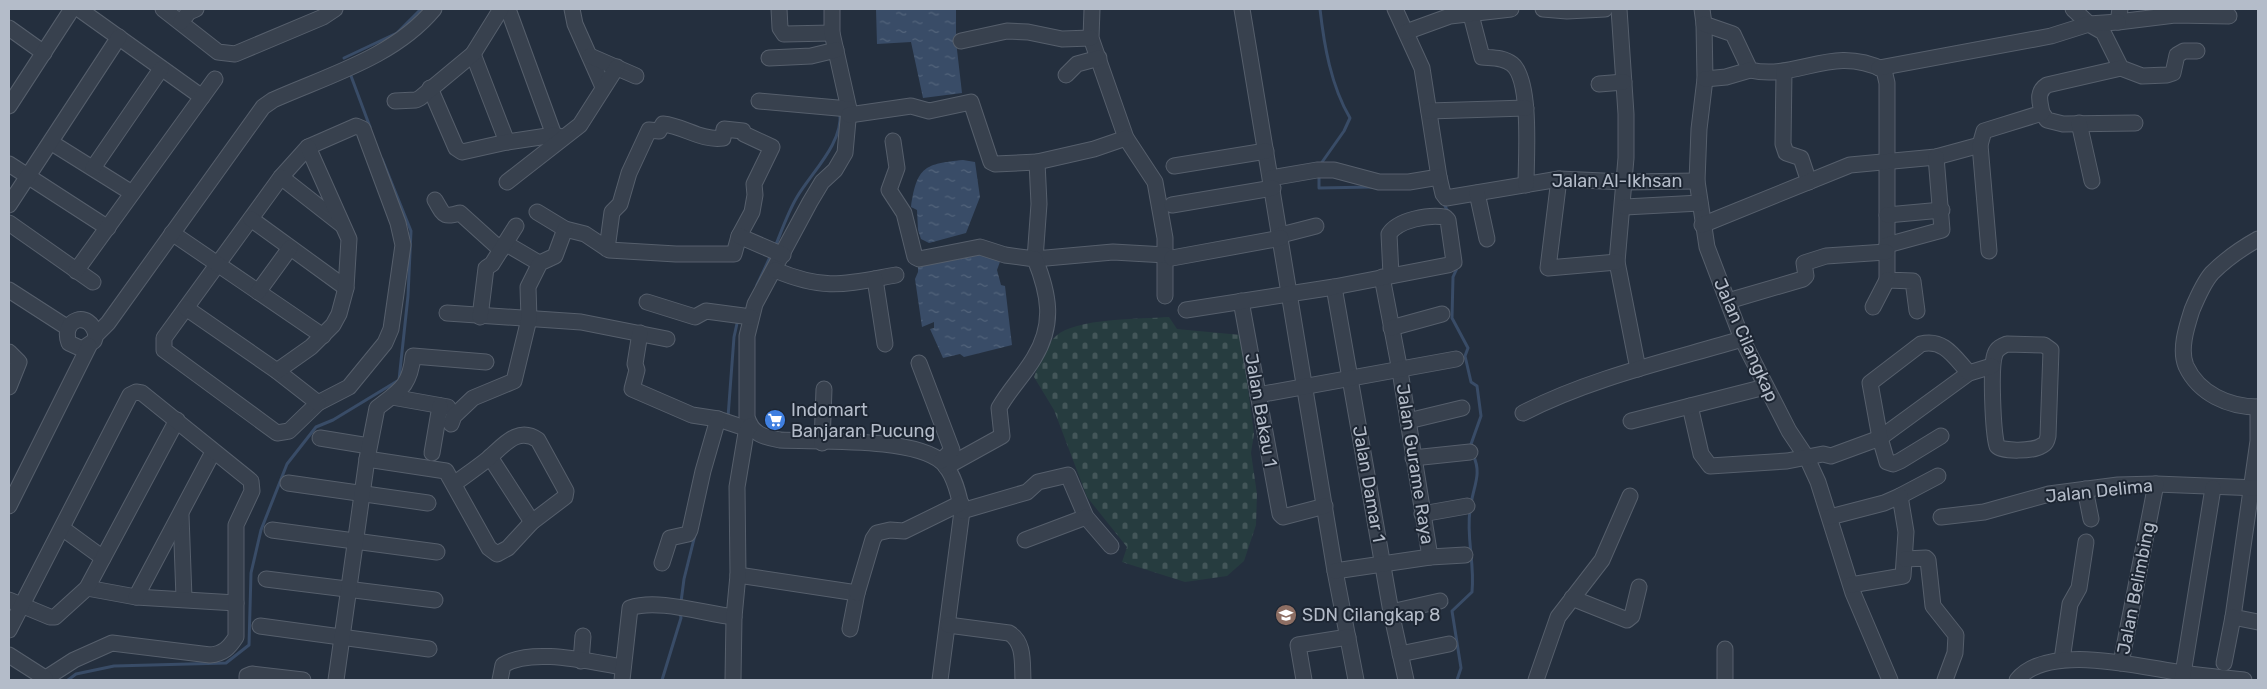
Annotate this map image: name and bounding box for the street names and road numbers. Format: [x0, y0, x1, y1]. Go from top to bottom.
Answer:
street label: Jalan Al-Ikhsan [1552, 170, 1682, 192]
street label: Jalan Cilangkap [1709, 275, 1783, 405]
street label: Jalan Bakau 1 [1240, 352, 1282, 468]
street label: Jalan Gurame Raya [1391, 382, 1439, 546]
street label: Jalan Damar 1 [1348, 424, 1390, 544]
street label: Jalan Delima [2044, 474, 2154, 508]
street label: Jalan Belimbing [2112, 520, 2160, 656]

